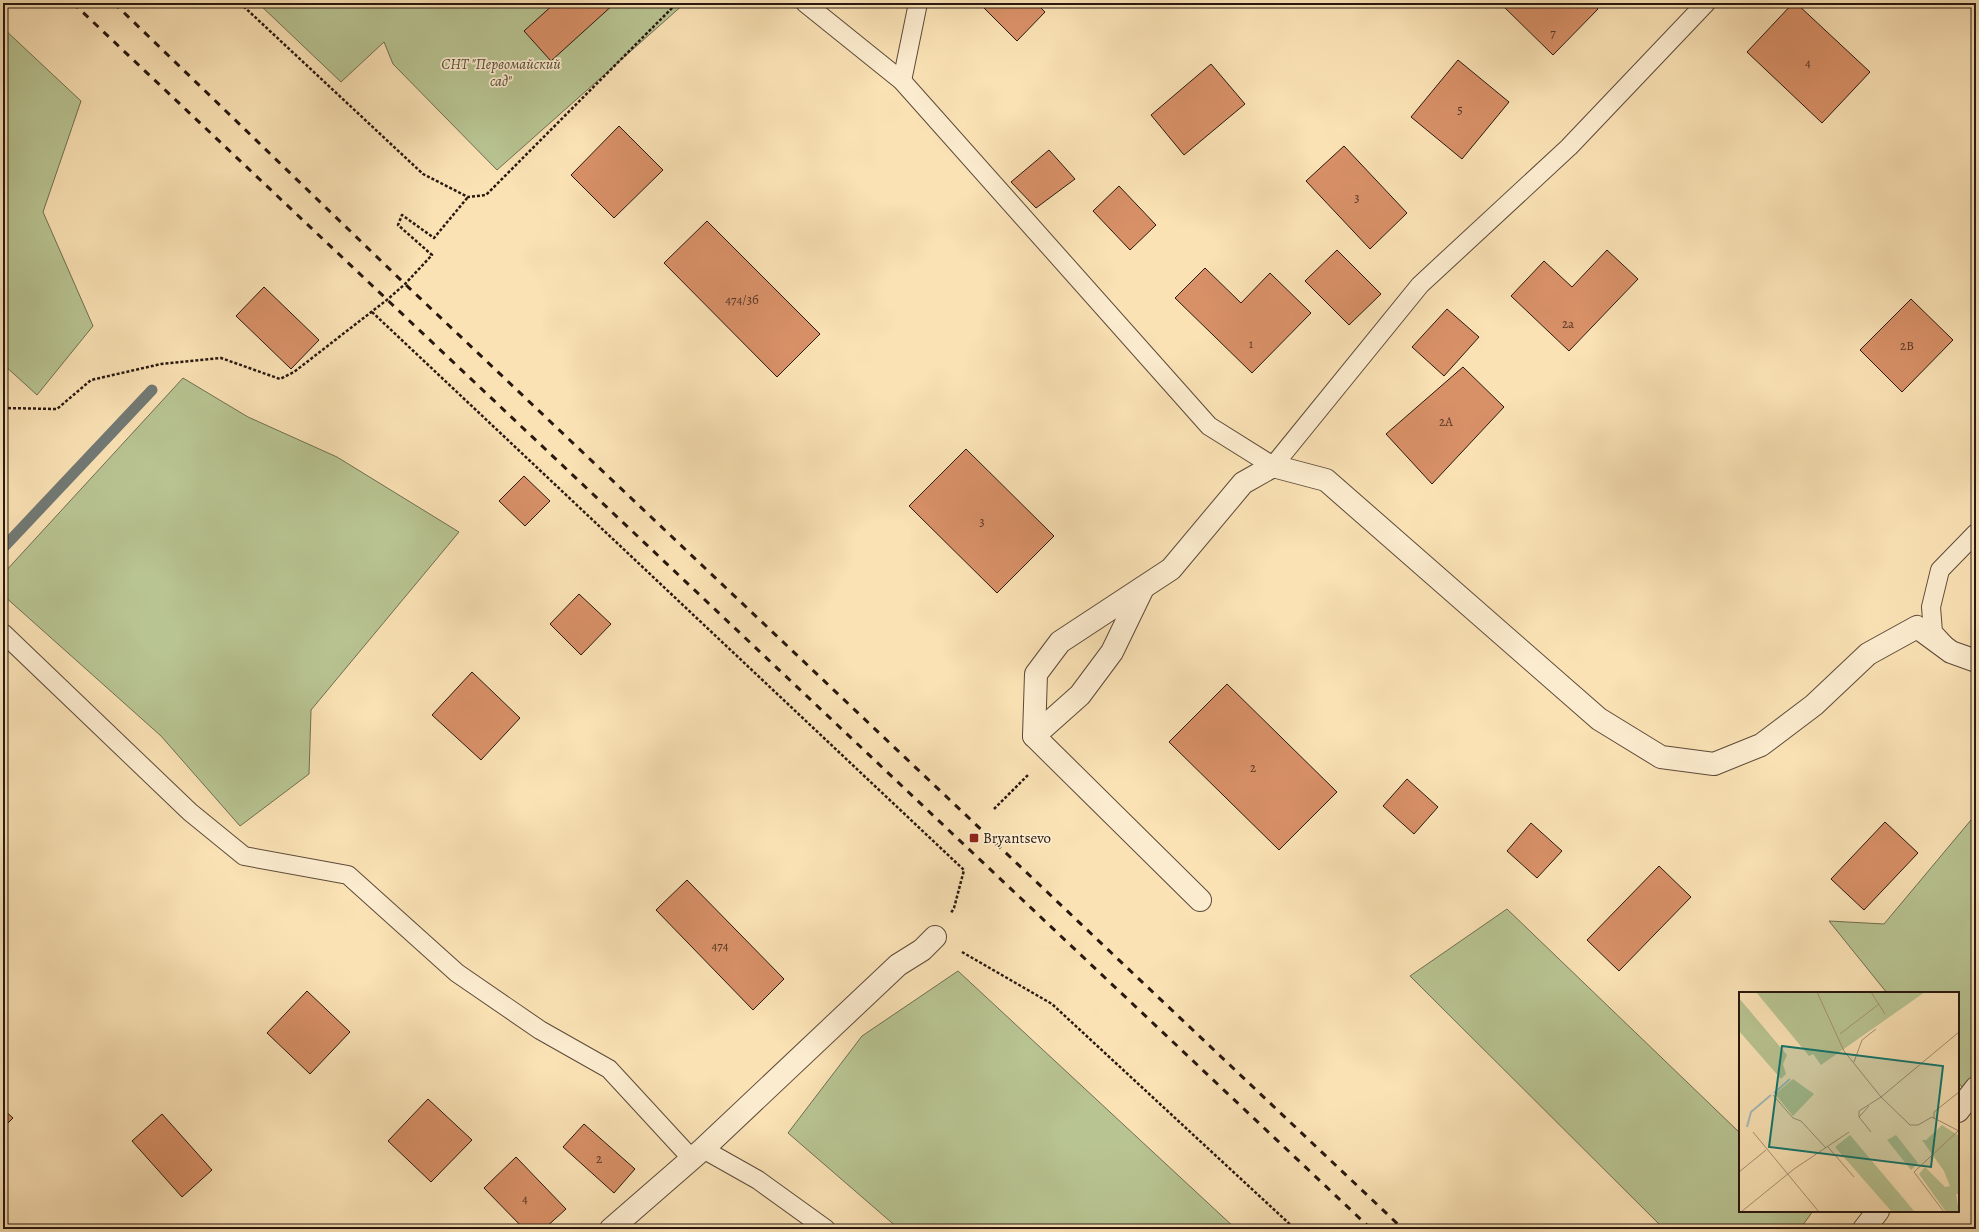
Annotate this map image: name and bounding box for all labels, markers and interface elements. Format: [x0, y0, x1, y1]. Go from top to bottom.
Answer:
house number: 7 [1550, 24, 1556, 41]
park label: СНТ "Первомайский сад" [441, 54, 561, 91]
house number: 4 [1805, 54, 1811, 71]
house number: 5 [1457, 101, 1463, 118]
house number: 3 [1354, 189, 1360, 206]
house number: 474/3б [725, 291, 759, 308]
house number: 2а [1562, 315, 1574, 332]
house number: 1 [1249, 335, 1254, 352]
house number: 2В [1900, 337, 1914, 354]
house number: 2А [1439, 413, 1453, 430]
house number: 3 [979, 513, 985, 530]
house number: 2 [1250, 759, 1256, 776]
place label: Bryantsevo [983, 828, 1051, 848]
marker: Bryantsevo [968, 832, 980, 844]
house number: 474 [711, 937, 729, 954]
inset map [1739, 992, 1959, 1212]
house number: 2 [596, 1150, 602, 1167]
house number: 4 [522, 1190, 528, 1207]

